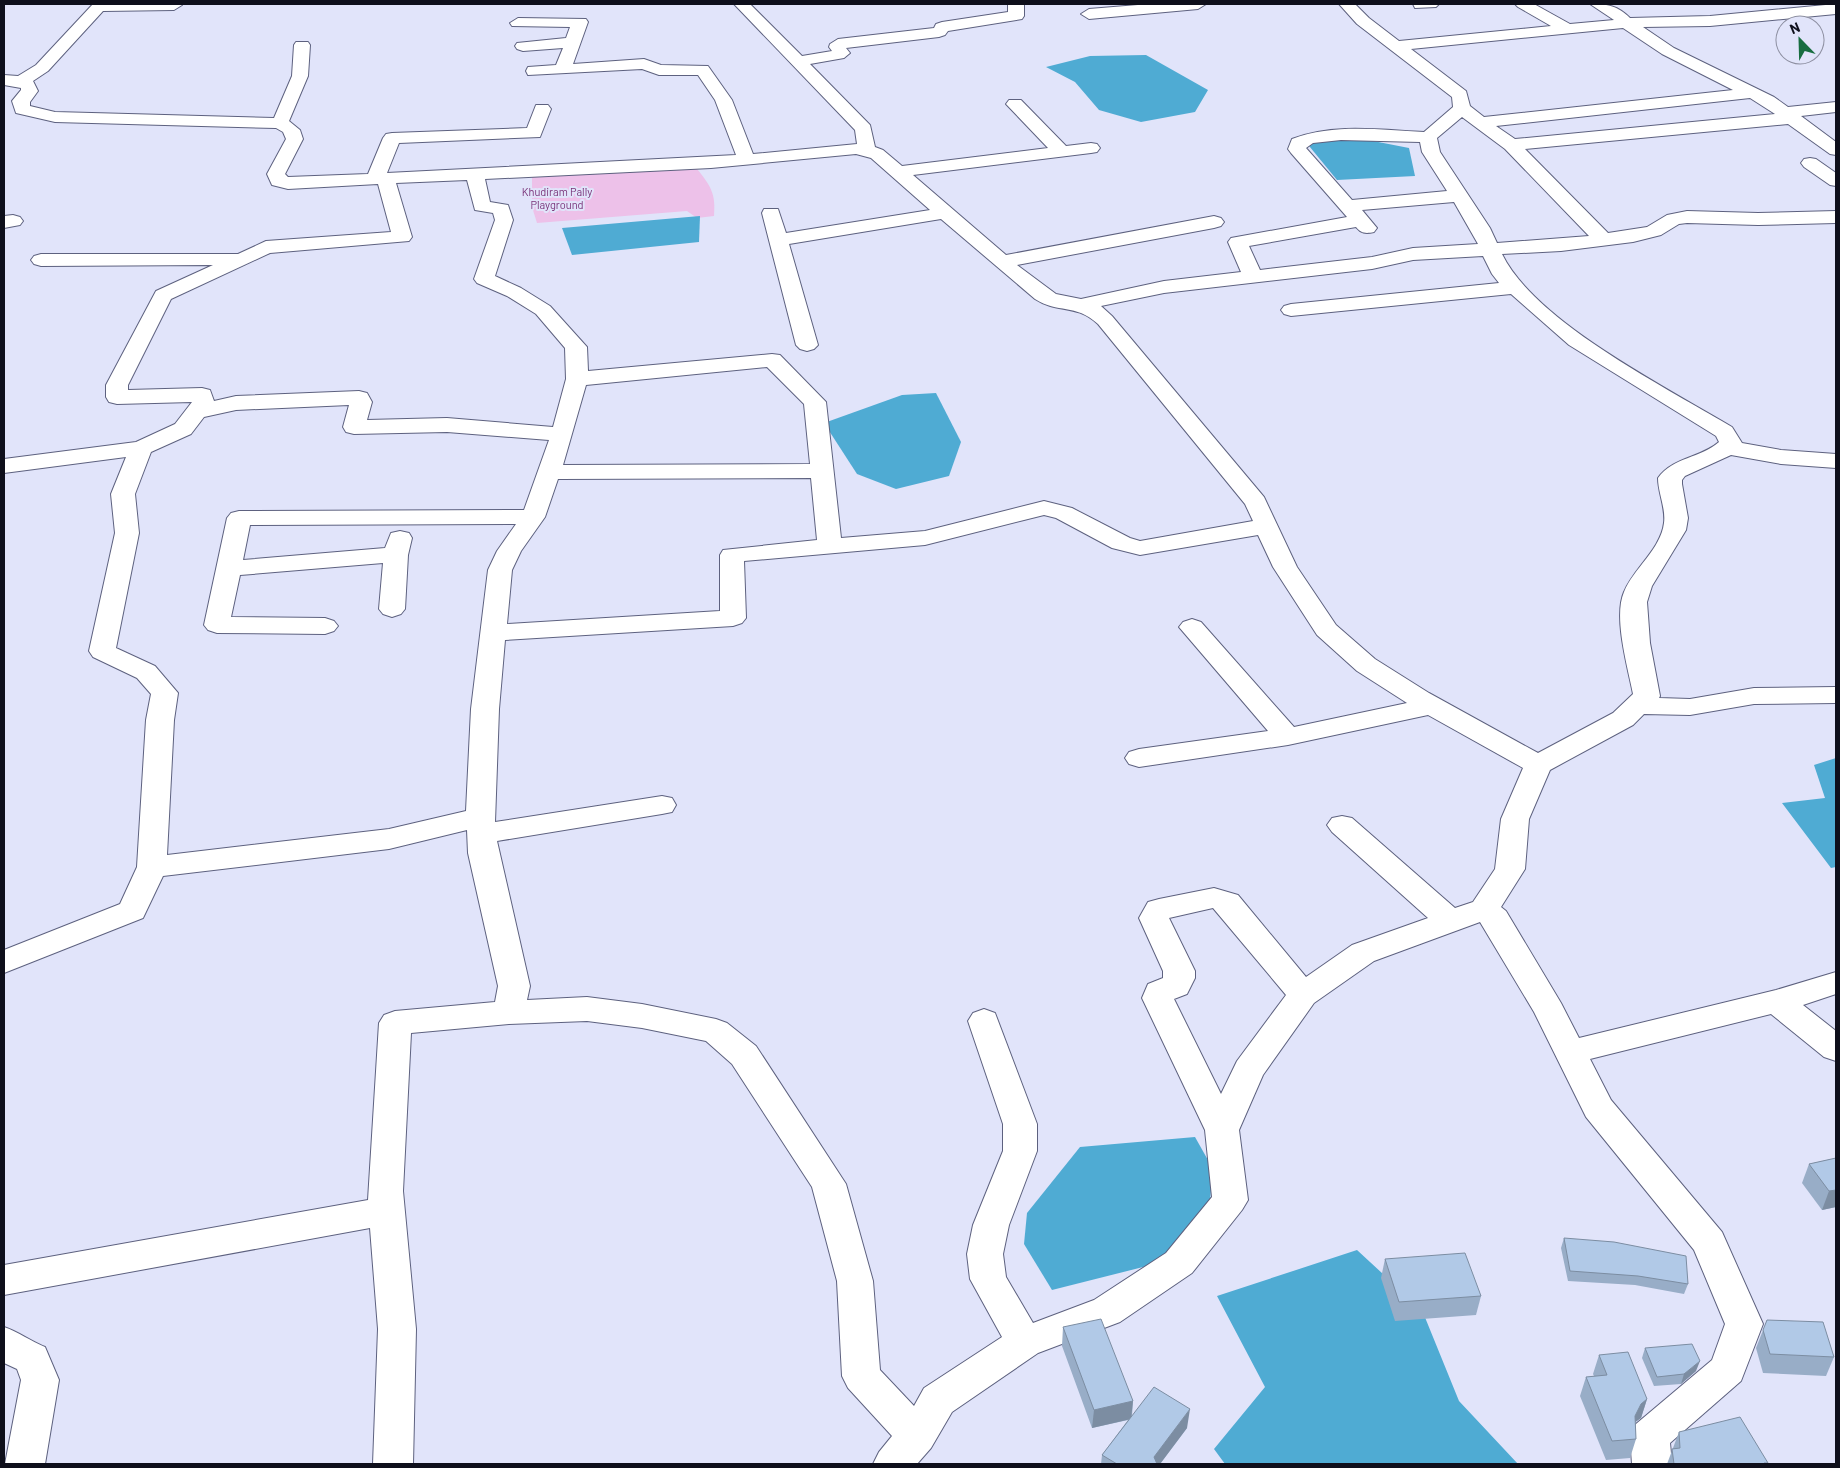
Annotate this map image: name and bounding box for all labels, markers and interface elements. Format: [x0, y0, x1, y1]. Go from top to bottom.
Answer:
north arrow [1775, 15, 1825, 65]
text: N [1787, 18, 1802, 37]
park label: Khudiram Pally Playground [522, 185, 592, 211]

